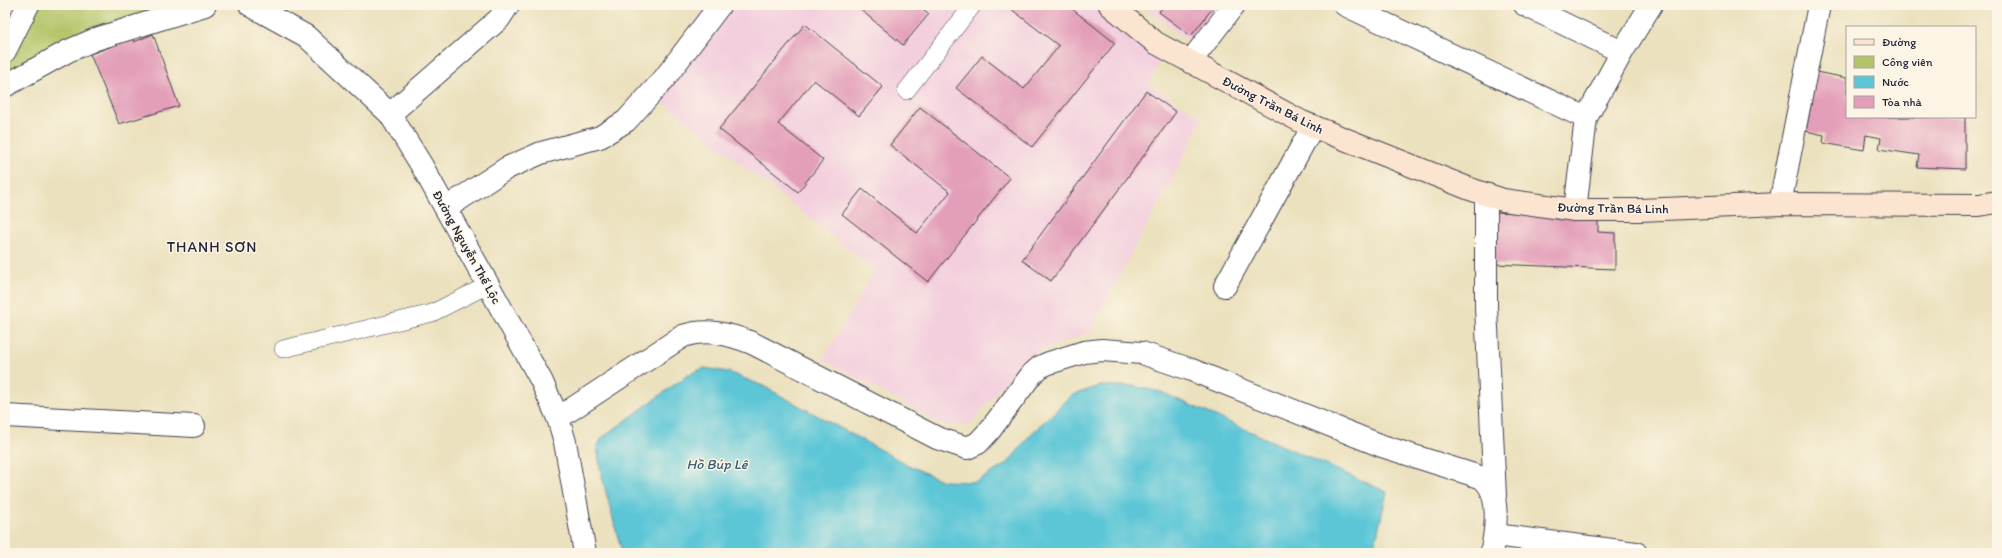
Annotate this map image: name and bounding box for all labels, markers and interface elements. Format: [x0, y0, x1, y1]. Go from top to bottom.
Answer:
legend [1846, 26, 1976, 118]
text: Đường [1882, 35, 1917, 49]
text: Công viên [1882, 55, 1933, 69]
street label: Đường Trần Bá Linh [1220, 73, 1326, 137]
text: Nước [1882, 75, 1909, 89]
text: Tòa nhà [1882, 95, 1923, 109]
street label: Đường Nguyễn Thế Lộc [430, 188, 504, 306]
street label: Đường Trần Bá Linh [1557, 200, 1669, 216]
district label: THANH SƠN [167, 238, 257, 256]
water label: Hồ Búp Lê [686, 456, 749, 473]

